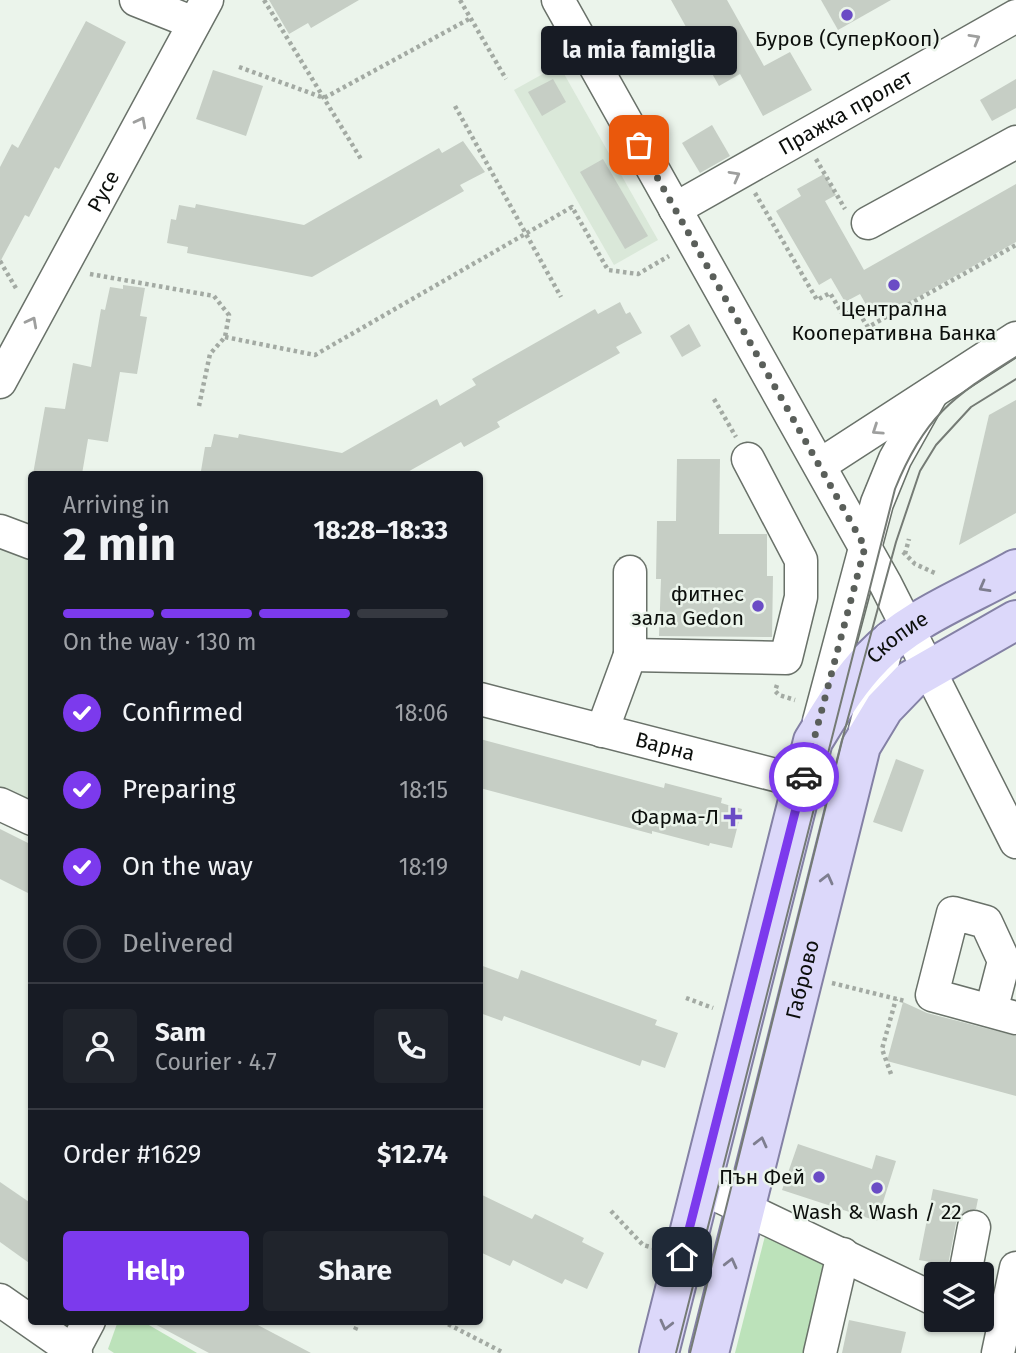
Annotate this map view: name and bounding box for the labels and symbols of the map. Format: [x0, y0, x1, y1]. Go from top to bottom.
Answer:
marker: Буров (СуперКооп) [839, 7, 855, 23]
callout: la mia famiglia [541, 26, 737, 75]
place label: Буров (СуперКооп) [755, 26, 939, 52]
one-way arrow [968, 34, 981, 47]
street label: Пражка пролет [774, 64, 918, 161]
pin [609, 115, 669, 175]
one-way arrow [132, 117, 146, 129]
street label: Русе [82, 166, 125, 217]
one-way arrow [728, 171, 740, 184]
marker: Централна Кооперативна Банка [886, 277, 902, 293]
place label: Централна Кооперативна Банка [791, 296, 997, 346]
one-way arrow [24, 317, 38, 330]
one-way arrow [872, 421, 885, 434]
one-way arrow [978, 579, 991, 592]
place label: фитнес зала Gedon [631, 581, 744, 631]
marker: фитнес зала Gedon [750, 598, 766, 614]
street label: Скопие [861, 605, 933, 669]
street label: Варна [632, 726, 698, 767]
courier [769, 742, 839, 812]
place label: Фарма-Л [631, 804, 719, 830]
marker: Фарма-Л [725, 809, 741, 825]
one-way arrow [819, 873, 833, 885]
street label: Габрово [780, 937, 825, 1022]
one-way arrow [753, 1136, 767, 1148]
place label: Пън Фей [719, 1164, 805, 1190]
marker: Пън Фей [811, 1169, 827, 1185]
marker: Wash & Wash / 22 [869, 1180, 885, 1196]
place label: Wash & Wash / 22 [792, 1199, 962, 1225]
pin [652, 1227, 712, 1287]
one-way arrow [723, 1257, 737, 1269]
one-way arrow [660, 1319, 674, 1331]

